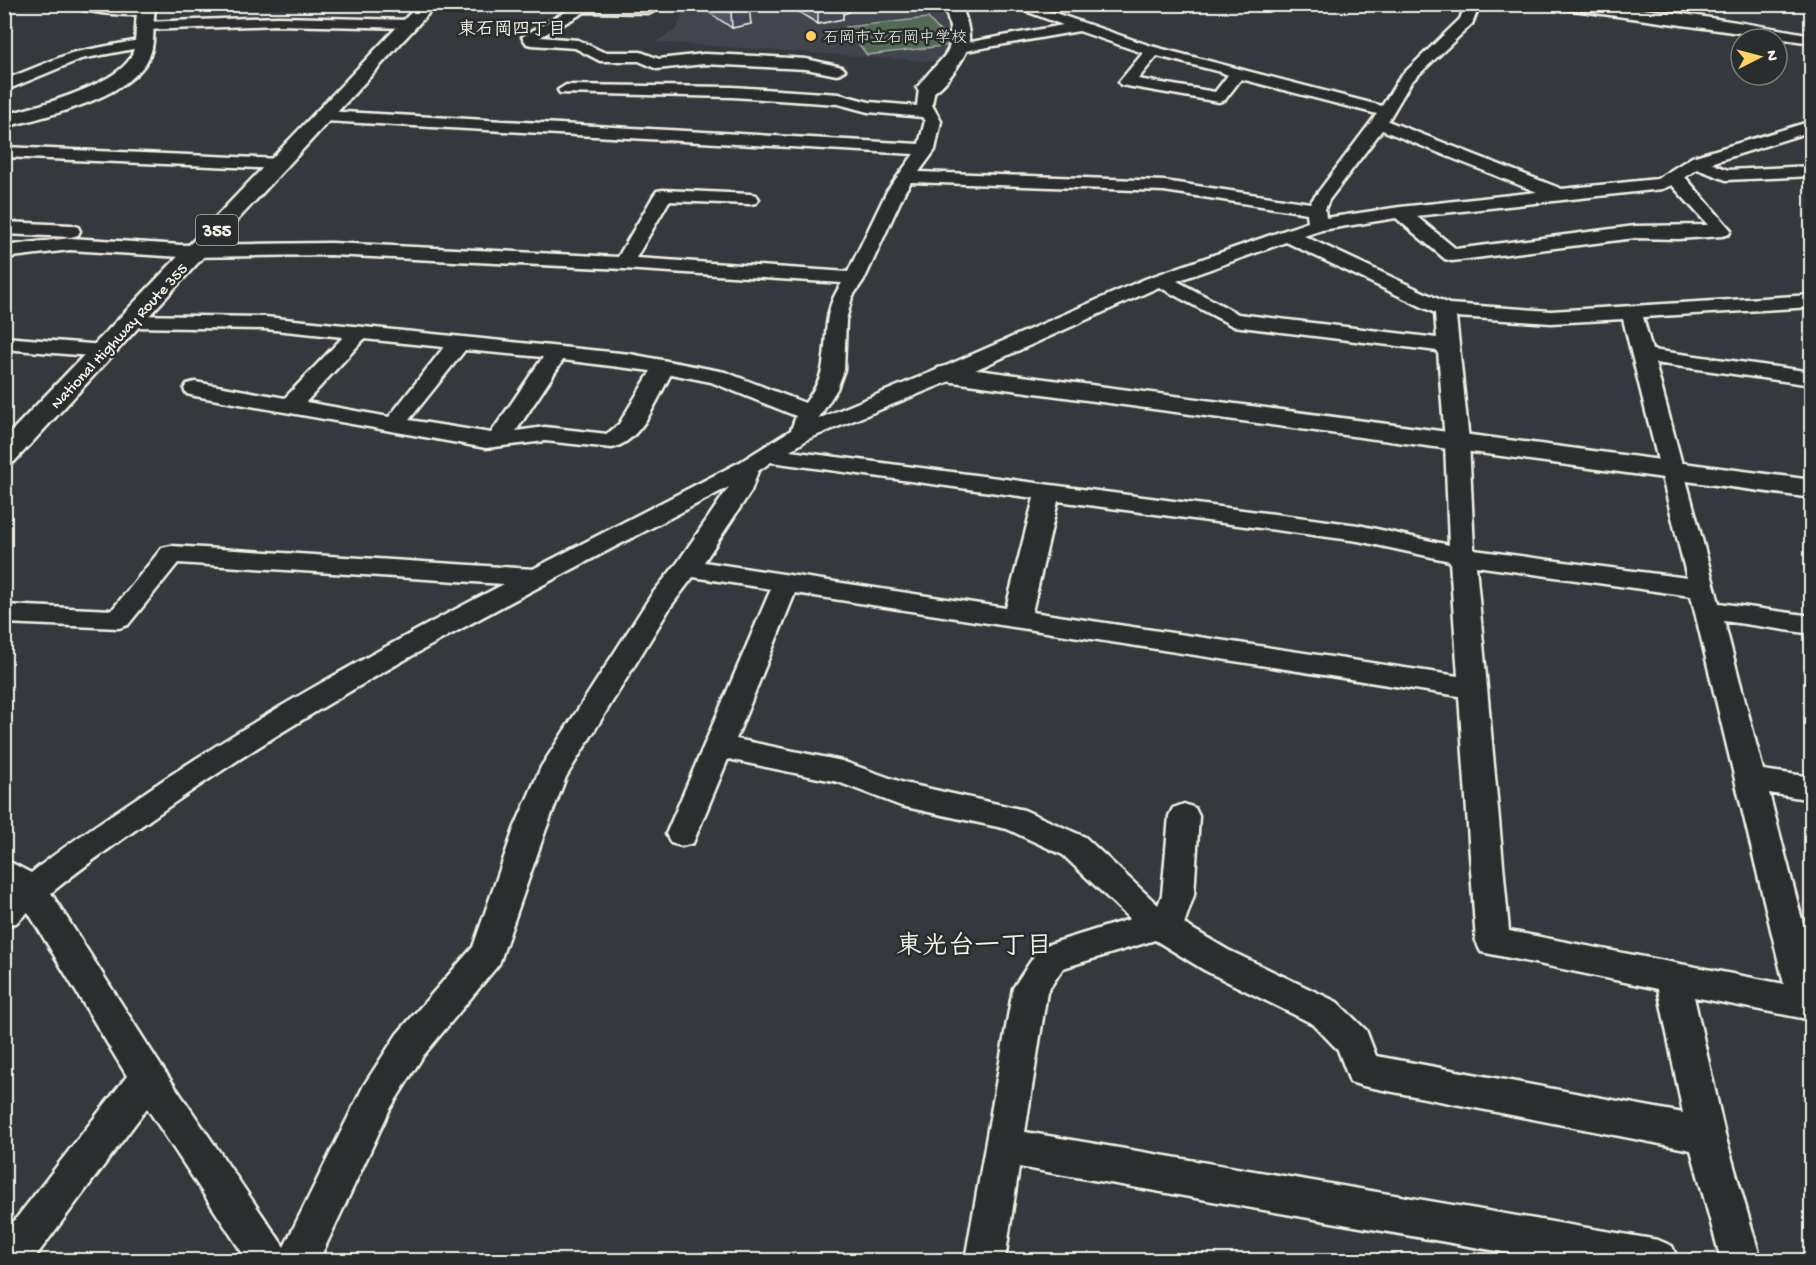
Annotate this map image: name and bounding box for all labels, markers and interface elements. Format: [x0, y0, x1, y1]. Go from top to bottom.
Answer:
district label: 東石岡四丁目 [458, 19, 566, 41]
north arrow [1729, 27, 1789, 87]
marker: 石岡市立石岡中学校 [804, 29, 818, 43]
place label: 石岡市立石岡中学校 [823, 29, 967, 49]
text: N [1760, 50, 1780, 63]
road number: 355 [196, 215, 238, 245]
street label: National Highway Route 355 [48, 260, 193, 414]
district label: 東光台一丁目 [896, 931, 1052, 964]

